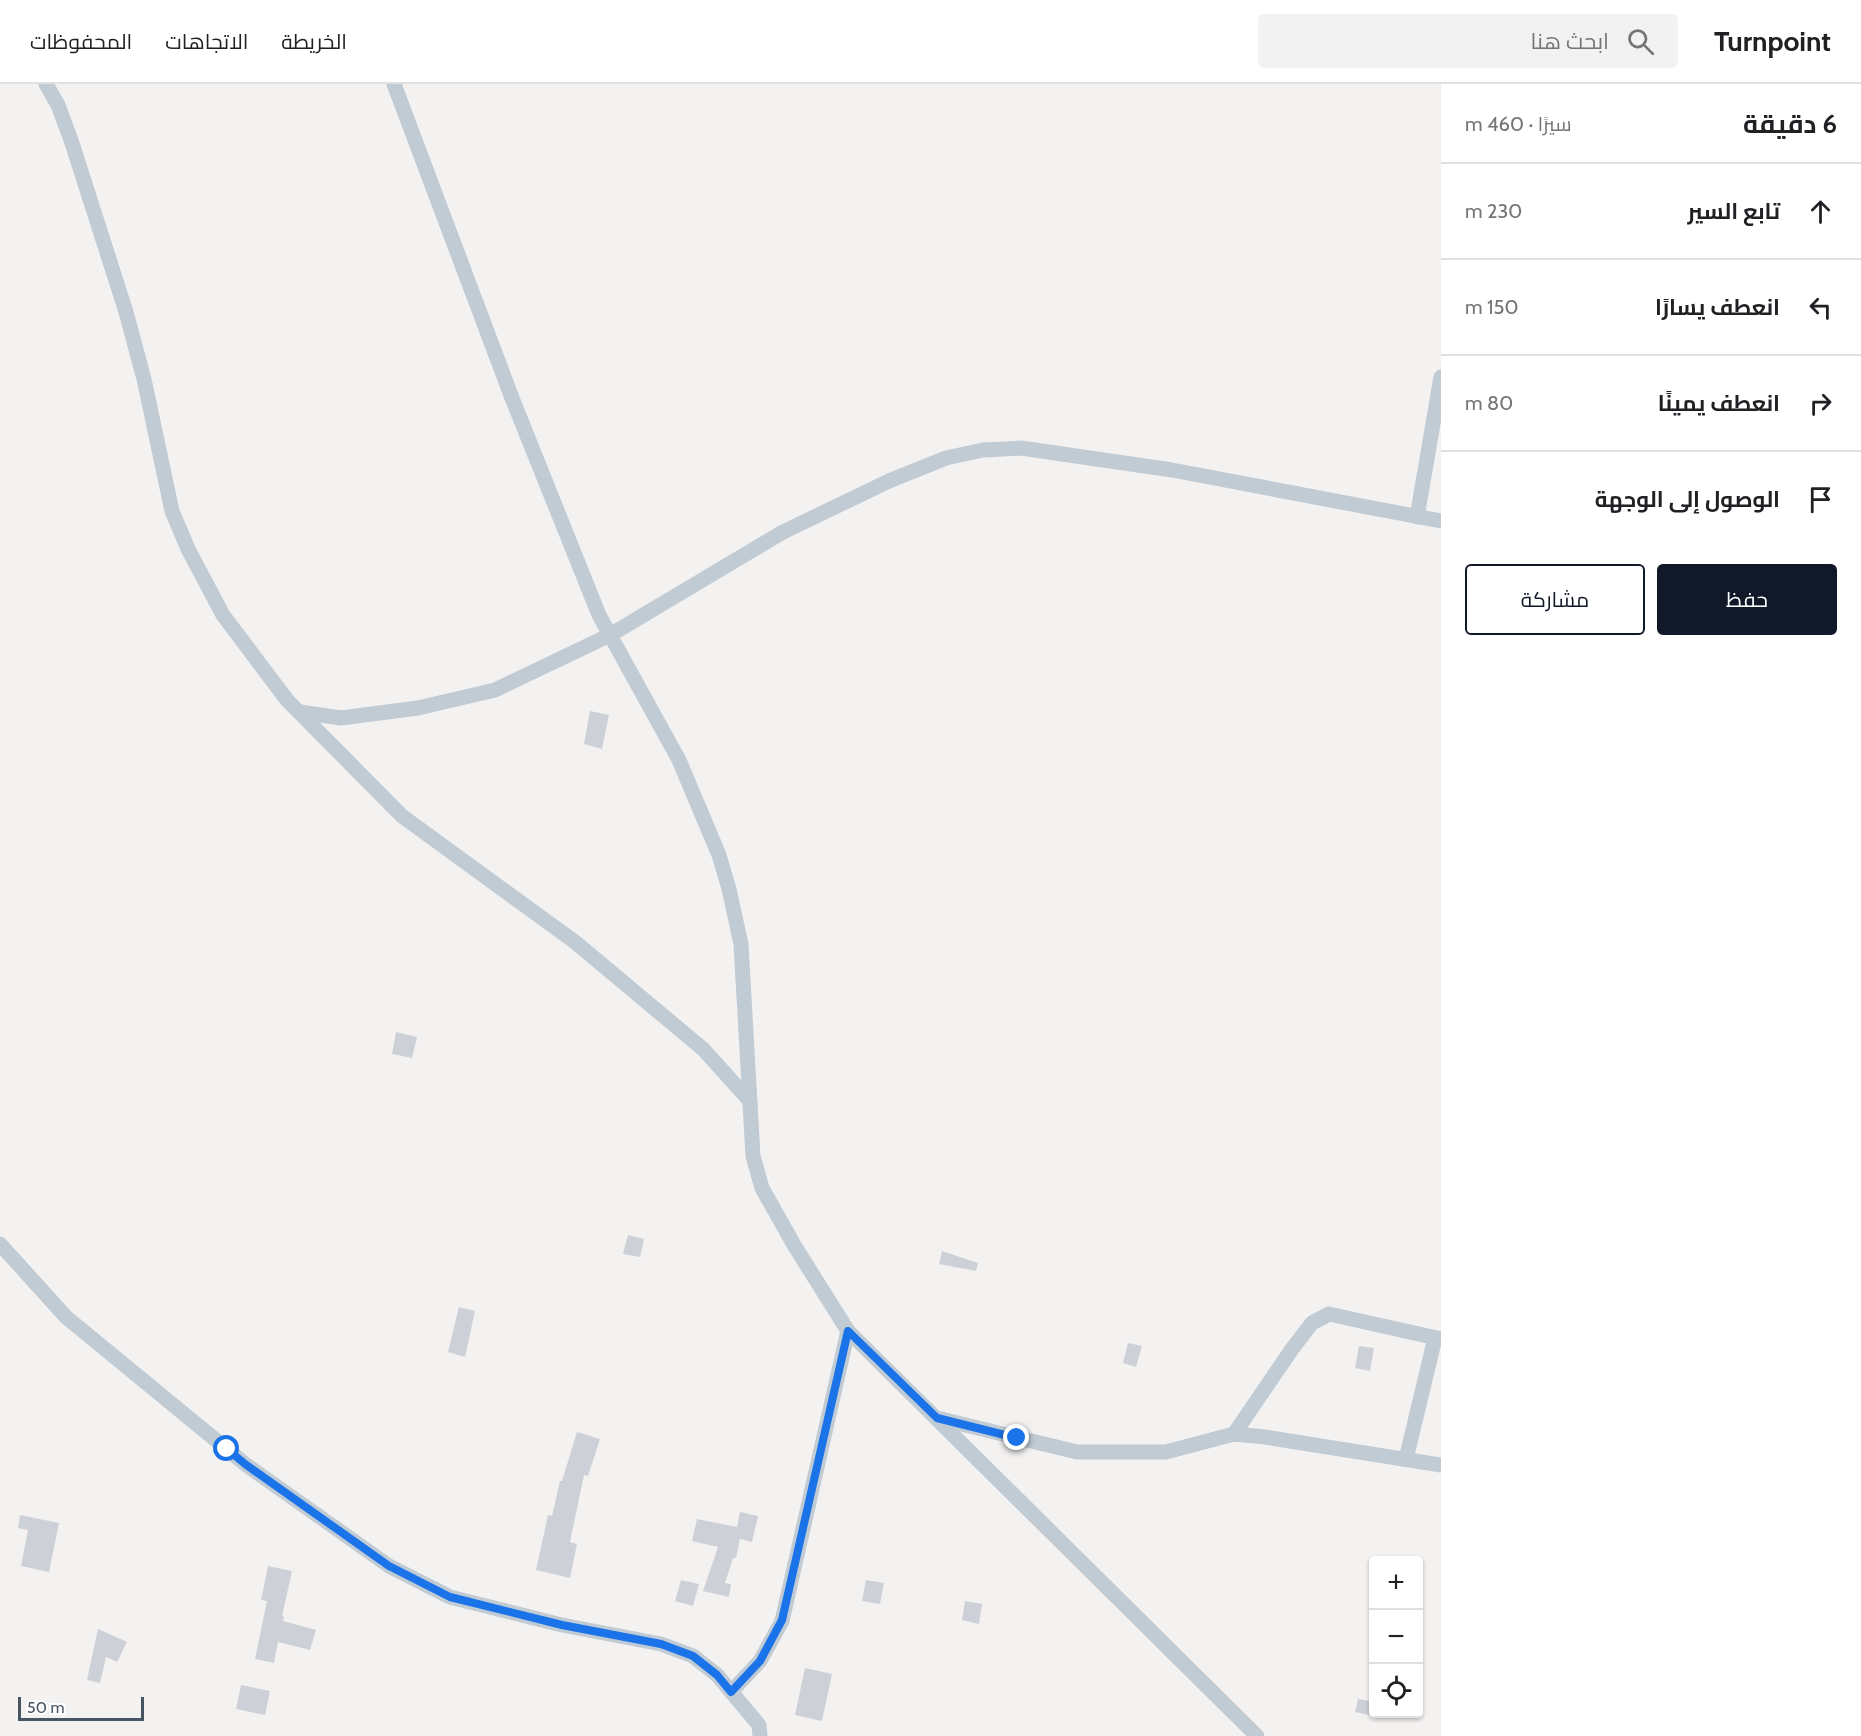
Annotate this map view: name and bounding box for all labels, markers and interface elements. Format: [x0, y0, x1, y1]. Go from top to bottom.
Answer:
search box [1258, 14, 1678, 68]
text: Turnpoint [1714, 24, 1831, 58]
icon: search [1624, 25, 1657, 58]
text: ابحث هنا [1531, 28, 1609, 55]
text: المحفوظات [30, 29, 132, 54]
text: الاتجاهات [165, 29, 248, 54]
text: الخريطة [281, 29, 347, 54]
text: 6 دقيقة [1743, 108, 1837, 140]
text: سيرًا · 460 m [1465, 112, 1572, 136]
icon: ahead [1804, 195, 1837, 228]
text: تابع السير [1688, 198, 1780, 225]
text: 230 m [1465, 199, 1522, 223]
icon: left [1804, 291, 1837, 324]
text: انعطف يسارًا [1655, 294, 1780, 321]
text: 150 m [1465, 295, 1518, 319]
icon: right [1804, 387, 1837, 420]
text: انعطف يمينًا [1658, 390, 1780, 417]
text: 80 m [1465, 391, 1513, 415]
icon: arrive [1804, 483, 1837, 516]
text: الوصول إلى الوجهة [1595, 486, 1780, 513]
button: مشاركة [1465, 564, 1645, 635]
button: حفظ [1657, 564, 1837, 635]
route end [1003, 1424, 1029, 1450]
route start [213, 1435, 239, 1461]
map controls [1369, 1556, 1423, 1718]
button: + [1369, 1556, 1423, 1610]
button: − [1369, 1610, 1423, 1664]
button: locate [1369, 1664, 1423, 1718]
scale bar [18, 1694, 144, 1722]
text: 50 m [27, 1698, 64, 1717]

